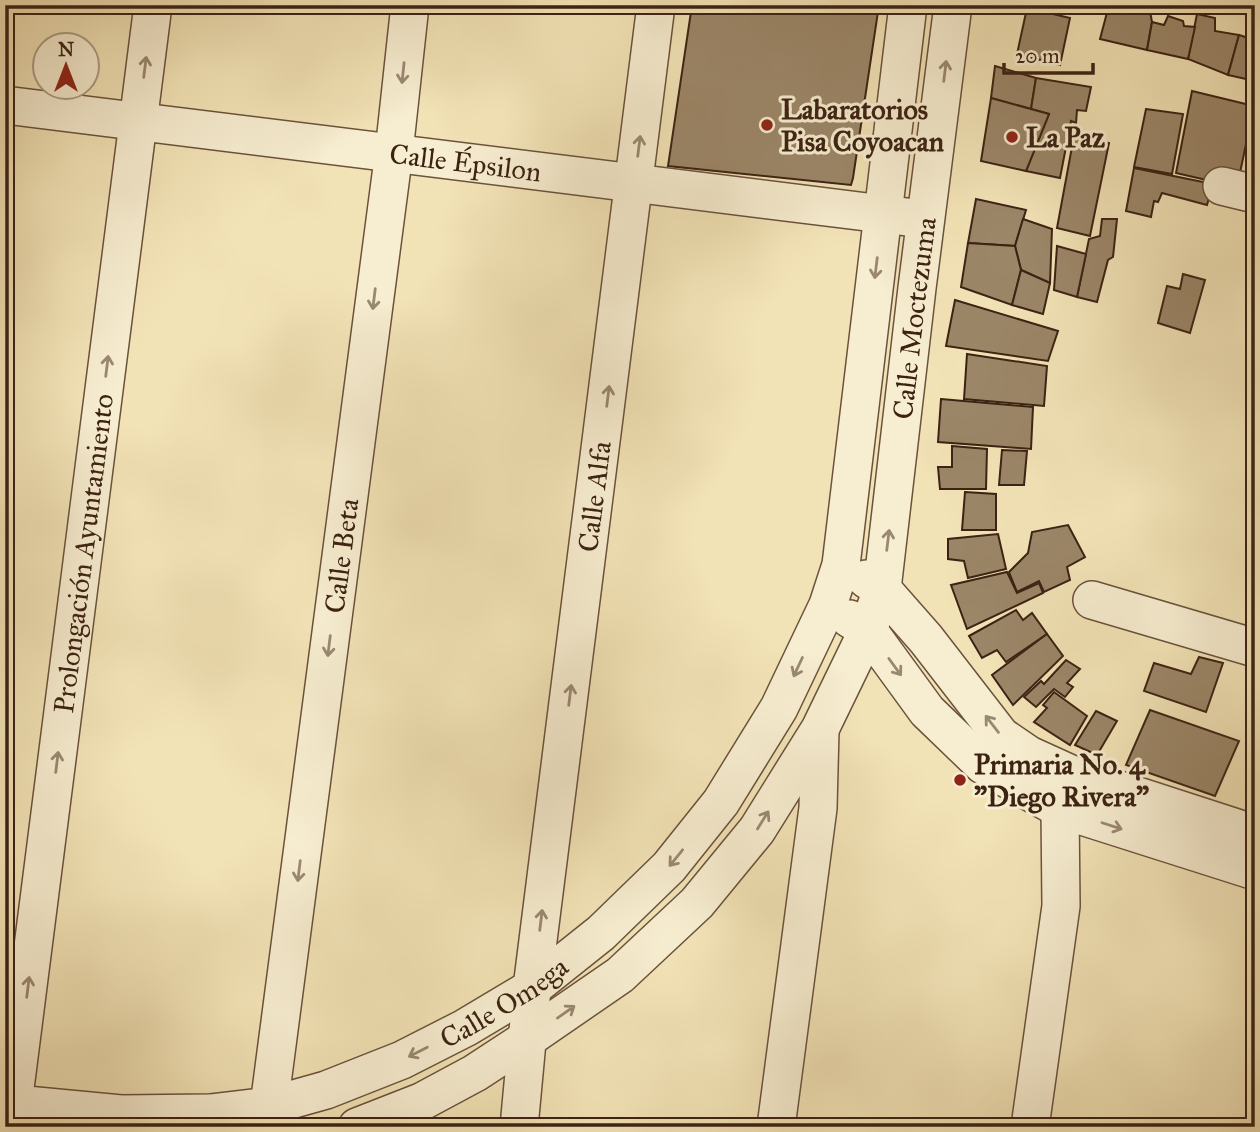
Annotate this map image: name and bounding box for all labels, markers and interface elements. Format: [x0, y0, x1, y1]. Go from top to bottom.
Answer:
north arrow [32, 32, 102, 102]
scale bar [1004, 32, 1094, 76]
text: N [58, 38, 74, 61]
text: 20 m [1015, 43, 1060, 69]
one-way arrow [139, 56, 152, 79]
one-way arrow [938, 60, 951, 83]
one-way arrow [396, 61, 409, 84]
place label: Labaratorios Pisa Coyoacan [781, 92, 944, 159]
marker: Labaratorios Pisa Coyoacan [759, 117, 775, 133]
place label: La Paz [1026, 120, 1105, 155]
marker: La Paz [1004, 129, 1020, 145]
street label: Calle Épsilon [388, 135, 543, 189]
one-way arrow [633, 135, 646, 158]
street label: Calle Moctezuma [884, 215, 943, 421]
one-way arrow [869, 256, 882, 278]
one-way arrow [368, 287, 381, 310]
one-way arrow [101, 355, 114, 378]
one-way arrow [601, 385, 614, 408]
street label: Prolongación Ayuntamiento [45, 392, 121, 715]
street label: Calle Alfa [570, 439, 618, 554]
street label: Calle Beta [316, 496, 366, 615]
one-way arrow [881, 529, 894, 552]
one-way arrow [322, 634, 335, 657]
one-way arrow [791, 656, 805, 677]
one-way arrow [888, 657, 902, 676]
one-way arrow [563, 684, 576, 706]
one-way arrow [984, 715, 999, 734]
place label: Primaria No. 4 "Diego Rivera" [974, 747, 1149, 814]
one-way arrow [50, 751, 63, 773]
marker: Primaria No. 4 "Diego Rivera" [952, 772, 968, 788]
one-way arrow [756, 810, 770, 830]
one-way arrow [1101, 821, 1123, 833]
one-way arrow [668, 848, 684, 866]
one-way arrow [293, 860, 306, 882]
one-way arrow [534, 909, 547, 932]
street label: Calle Omega [434, 949, 575, 1055]
one-way arrow [22, 976, 35, 999]
one-way arrow [556, 1005, 576, 1019]
one-way arrow [408, 1045, 429, 1059]

